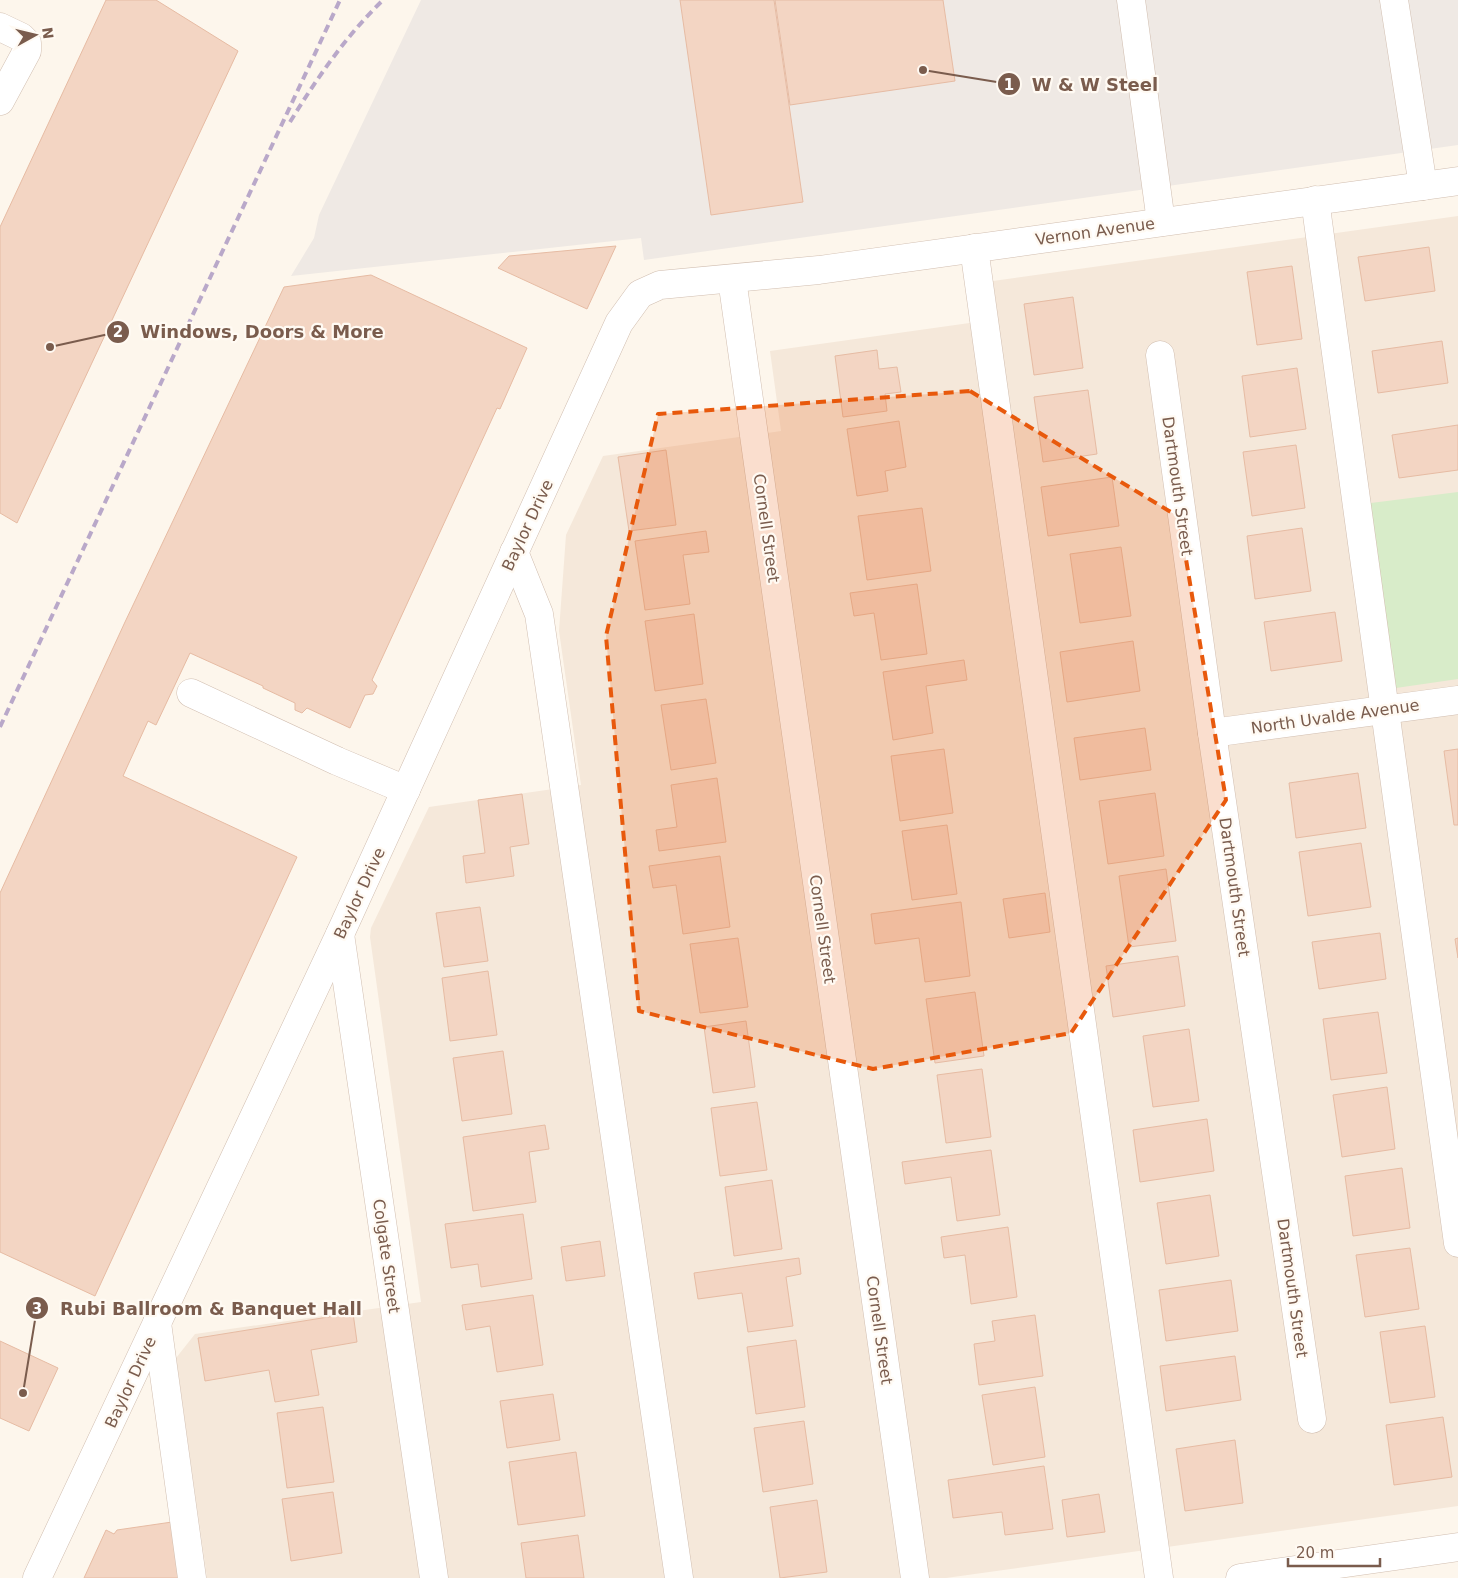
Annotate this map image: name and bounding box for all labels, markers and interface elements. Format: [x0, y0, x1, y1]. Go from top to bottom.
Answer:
north arrow [10, 10, 60, 60]
text: N [39, 26, 57, 40]
callout: W & W Steel [997, 68, 1168, 101]
text: W & W Steel [1032, 74, 1158, 95]
text: 1 [1004, 76, 1014, 94]
street label: Vernon Avenue [1034, 214, 1156, 249]
callout: Windows, Doors & More [106, 315, 394, 348]
text: Windows, Doors & More [140, 321, 384, 342]
text: 2 [113, 323, 123, 341]
street label: Dartmouth Street [1158, 415, 1197, 557]
street label: Cornell Street [749, 472, 784, 584]
street label: Baylor Drive [498, 476, 557, 574]
street label: North Uvalde Avenue [1250, 695, 1420, 738]
street label: Dartmouth Street [1215, 816, 1254, 958]
street label: Baylor Drive [330, 844, 389, 942]
street label: Cornell Street [805, 873, 840, 985]
street label: Colgate Street [369, 1198, 404, 1314]
street label: Dartmouth Street [1273, 1217, 1312, 1359]
street label: Cornell Street [862, 1274, 897, 1386]
callout: Rubi Ballroom & Banquet Hall [25, 1292, 372, 1325]
text: Rubi Ballroom & Banquet Hall [60, 1298, 362, 1319]
text: 3 [32, 1300, 42, 1318]
street label: Baylor Drive [101, 1333, 160, 1431]
scale bar [1288, 1536, 1380, 1568]
text: 20 m [1296, 1544, 1334, 1562]

